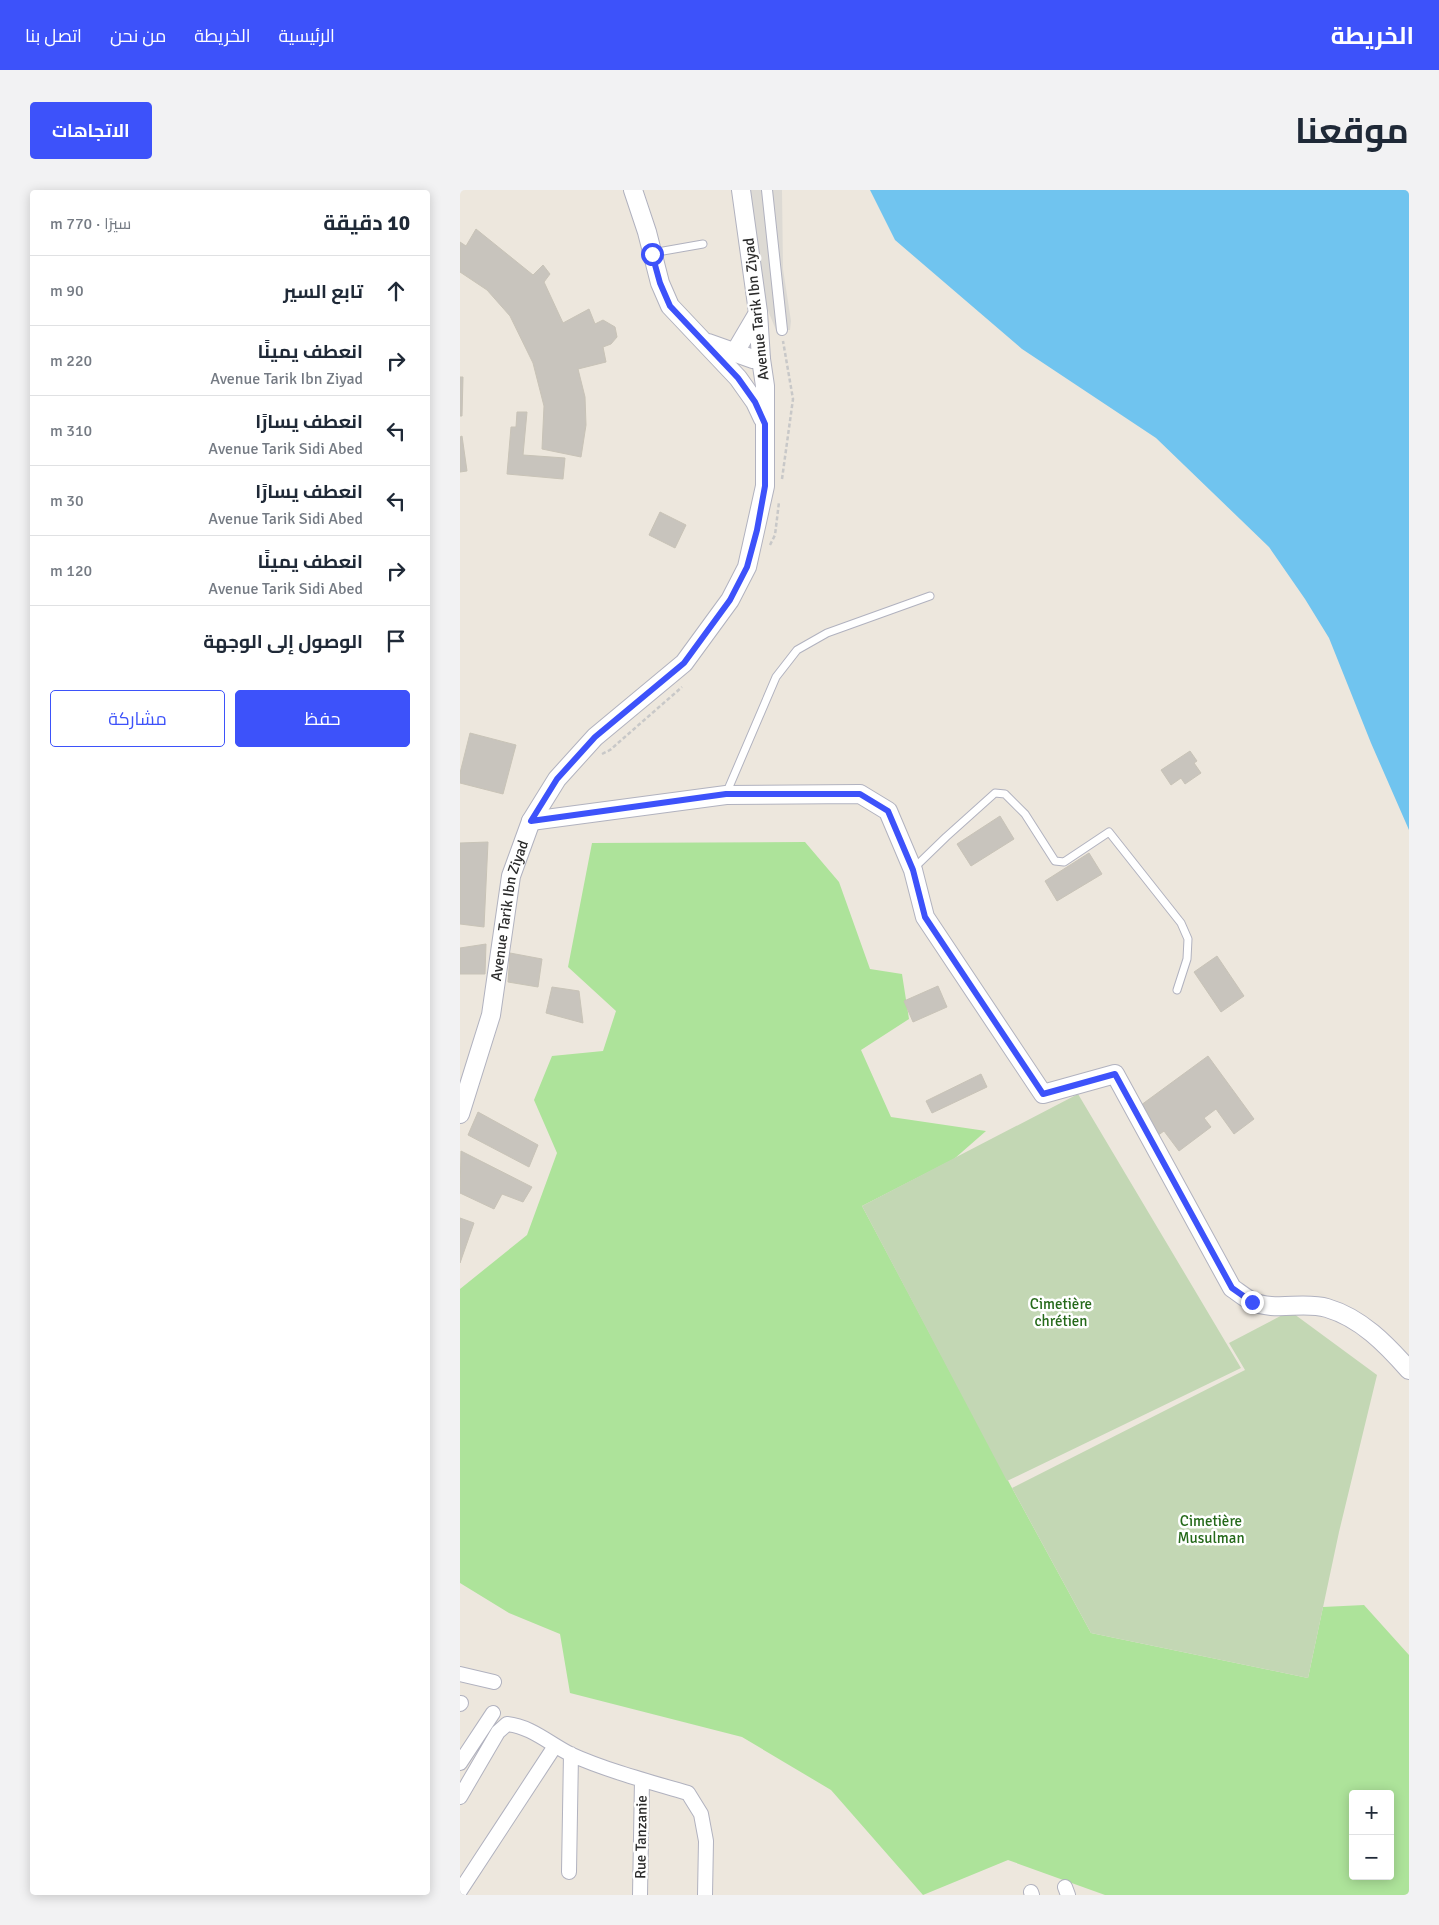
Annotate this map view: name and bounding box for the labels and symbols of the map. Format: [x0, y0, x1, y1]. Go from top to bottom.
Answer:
street label: Avenue Tarik Ibn Ziyad [740, 237, 772, 381]
route start [641, 243, 664, 266]
street label: Avenue Tarik Ibn Ziyad [487, 838, 532, 982]
route end [1241, 1291, 1264, 1314]
park label: Cimetière chrétien [1030, 1295, 1092, 1330]
park label: Cimetière Musulman [1177, 1512, 1245, 1547]
street label: Rue Tanzanie [631, 1795, 651, 1879]

